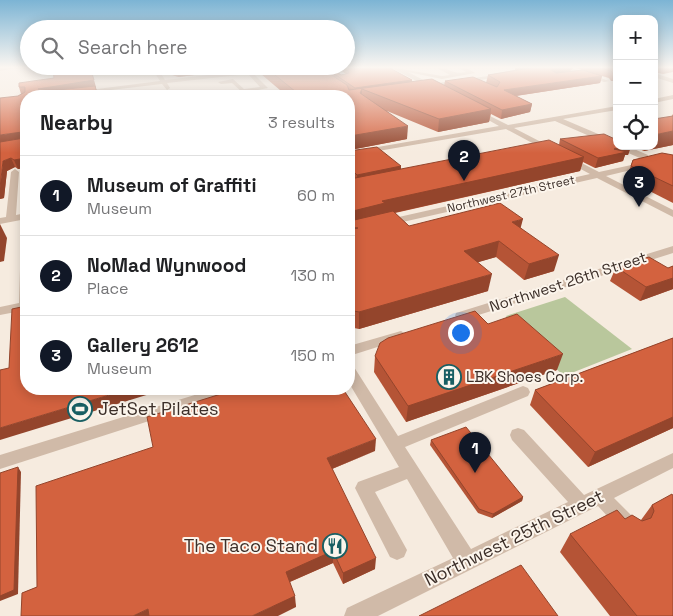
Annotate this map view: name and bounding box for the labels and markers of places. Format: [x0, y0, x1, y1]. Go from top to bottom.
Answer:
pin: 2 [448, 140, 480, 181]
pin: 3 [623, 166, 655, 207]
building icon: LBK Shoes Corp. [436, 364, 462, 390]
place label: LBK Shoes Corp. [466, 367, 583, 386]
sports icon: JetSet Pilates [67, 396, 93, 422]
place label: JetSet Pilates [98, 397, 219, 420]
pin: 1 [459, 432, 491, 473]
restaurant icon: The Taco Stand [322, 533, 348, 559]
place label: The Taco Stand [184, 534, 318, 557]

